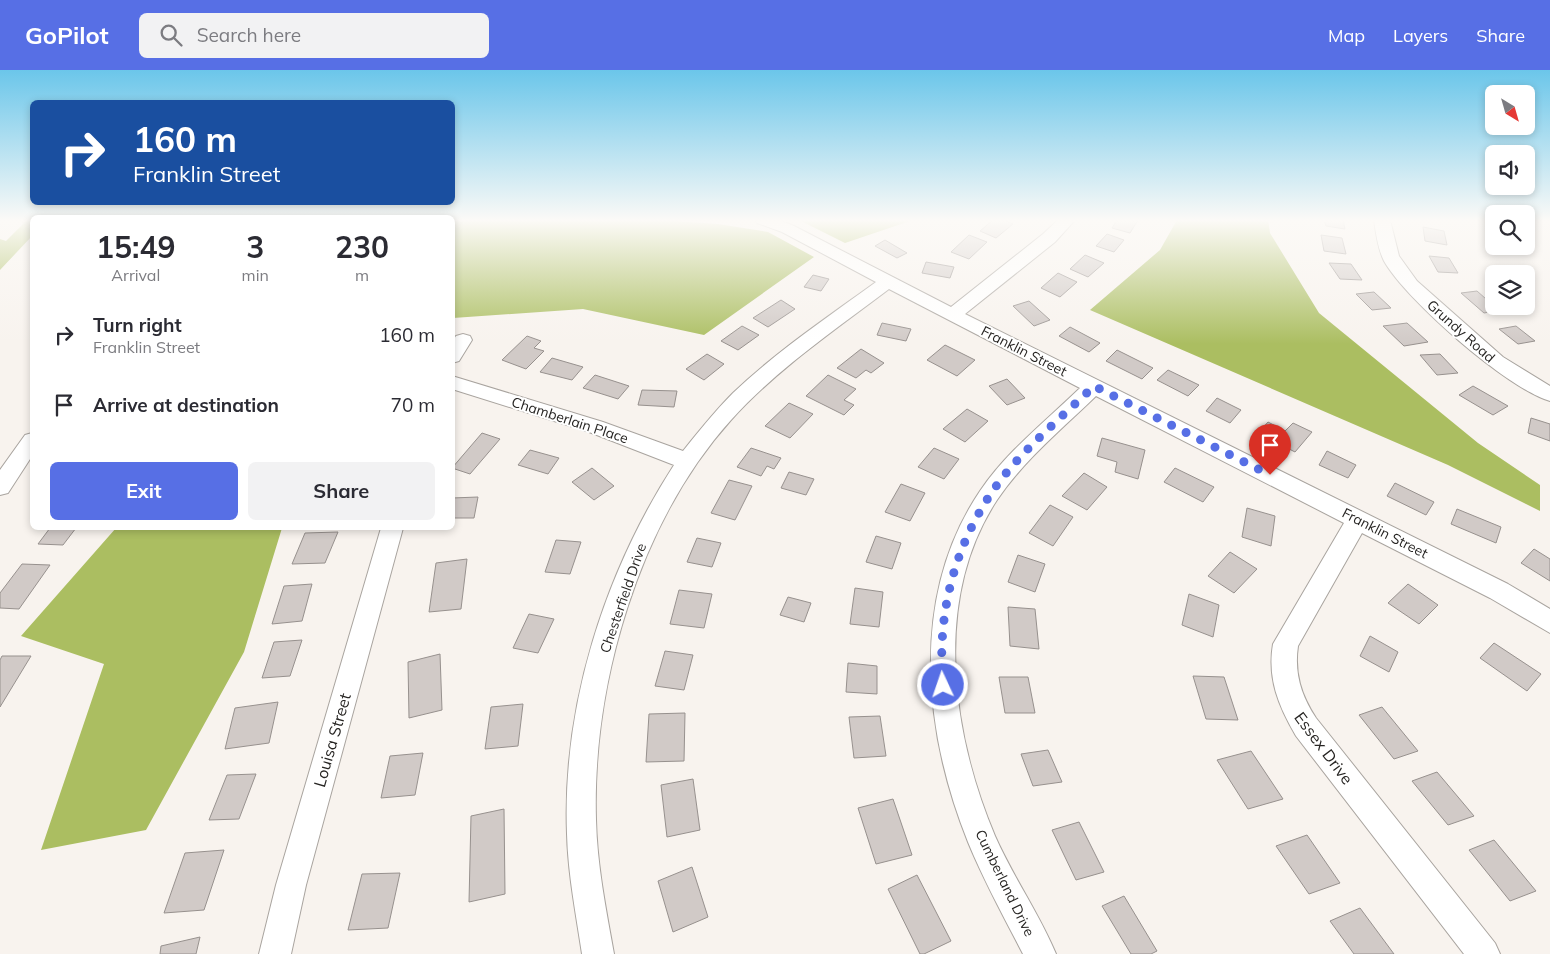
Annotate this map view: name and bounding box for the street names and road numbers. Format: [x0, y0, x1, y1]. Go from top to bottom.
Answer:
street label: Grundy Road [1423, 296, 1499, 366]
street label: Franklin Street [978, 322, 1070, 380]
street label: Chamberlain Place [509, 393, 631, 447]
street label: Franklin Street [1339, 504, 1431, 562]
street label: Chesterfield Drive [596, 541, 650, 655]
street label: Louisa Street [309, 690, 355, 789]
street label: Essex Drive [1290, 708, 1358, 788]
street label: Cumberland Drive [971, 827, 1039, 939]

